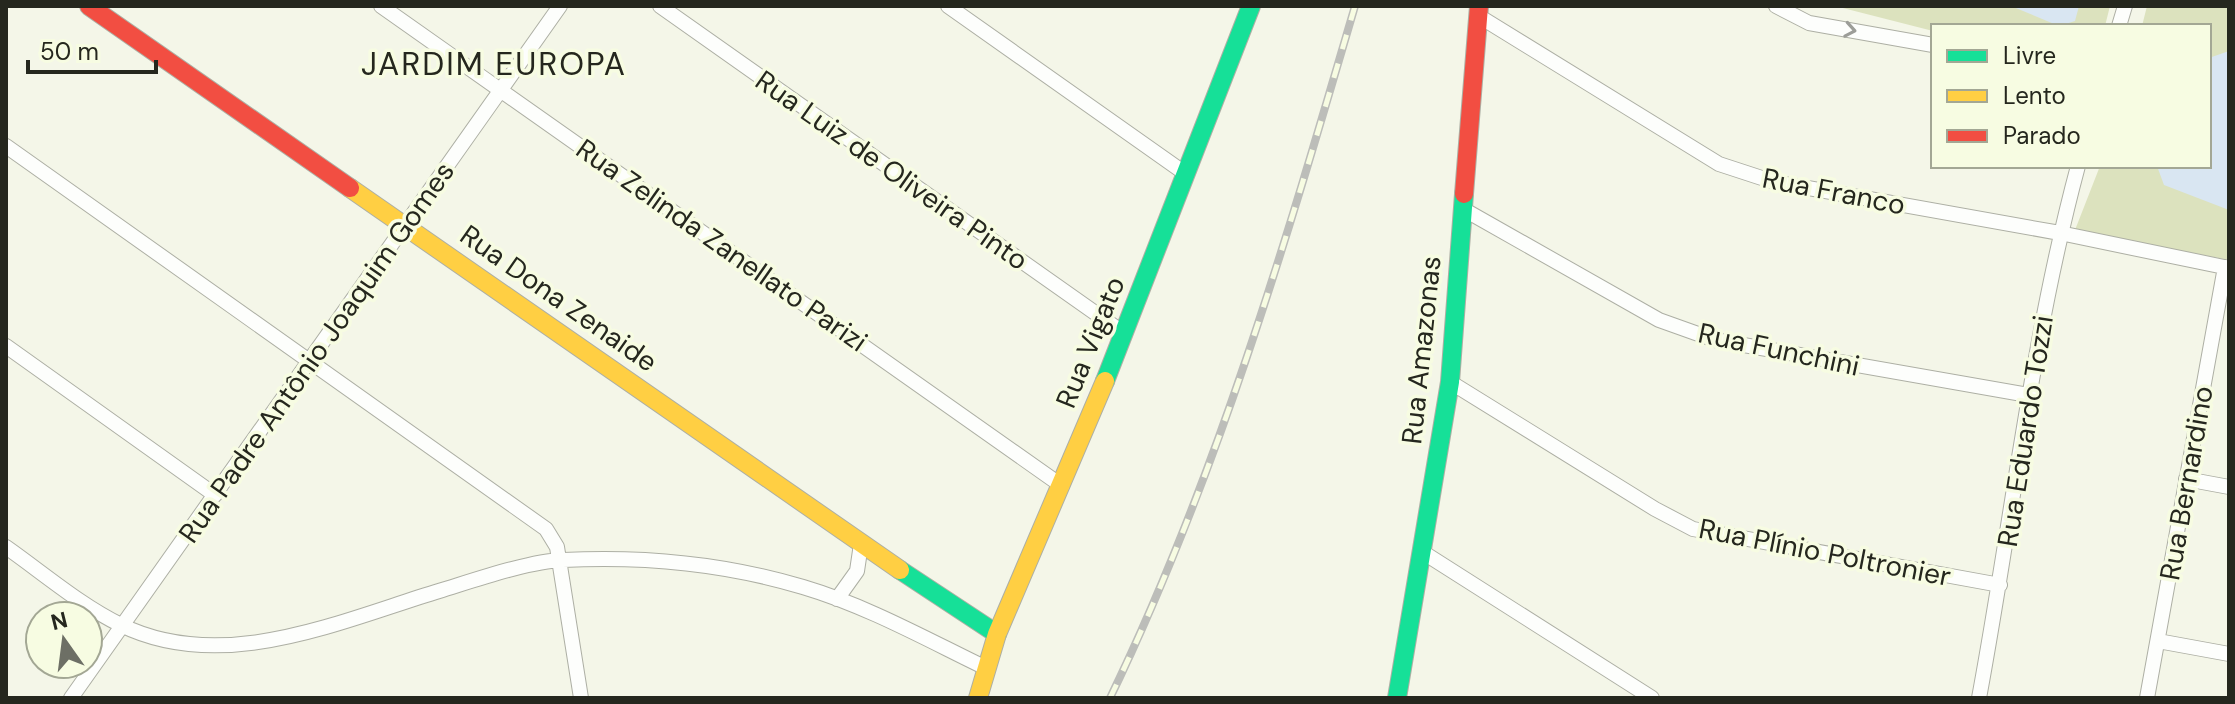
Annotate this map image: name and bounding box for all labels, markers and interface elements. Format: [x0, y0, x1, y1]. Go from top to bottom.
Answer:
one-way arrow [1843, 20, 1856, 37]
scale bar [28, 24, 156, 74]
legend [1931, 24, 2211, 168]
text: 50 m [40, 36, 99, 67]
text: Livre [2003, 40, 2056, 71]
district label: JARDIM EUROPA [361, 43, 627, 85]
street label: Rua Luiz de Oliveira Pinto [748, 62, 1035, 279]
text: Lento [2003, 80, 2066, 111]
text: Parado [2003, 120, 2081, 151]
street label: Rua Zelinda Zanellato Parizi [569, 131, 875, 360]
street label: Rua Padre Antônio Joaquim Gomes [170, 155, 463, 550]
street label: Rua Franco [1759, 160, 1908, 223]
street label: Rua Dona Zenaide [453, 217, 665, 380]
street label: Rua Amazonas [1393, 254, 1450, 446]
street label: Rua Vigato [1047, 271, 1134, 413]
street label: Rua Eduardo Tozzi [1989, 313, 2062, 549]
street label: Rua Funchini [1695, 314, 1863, 385]
street label: Rua Bernardino [2151, 383, 2222, 583]
street label: Rua Plínio Poltronier [1696, 510, 1954, 595]
north arrow [24, 600, 104, 680]
text: N [48, 605, 71, 637]

